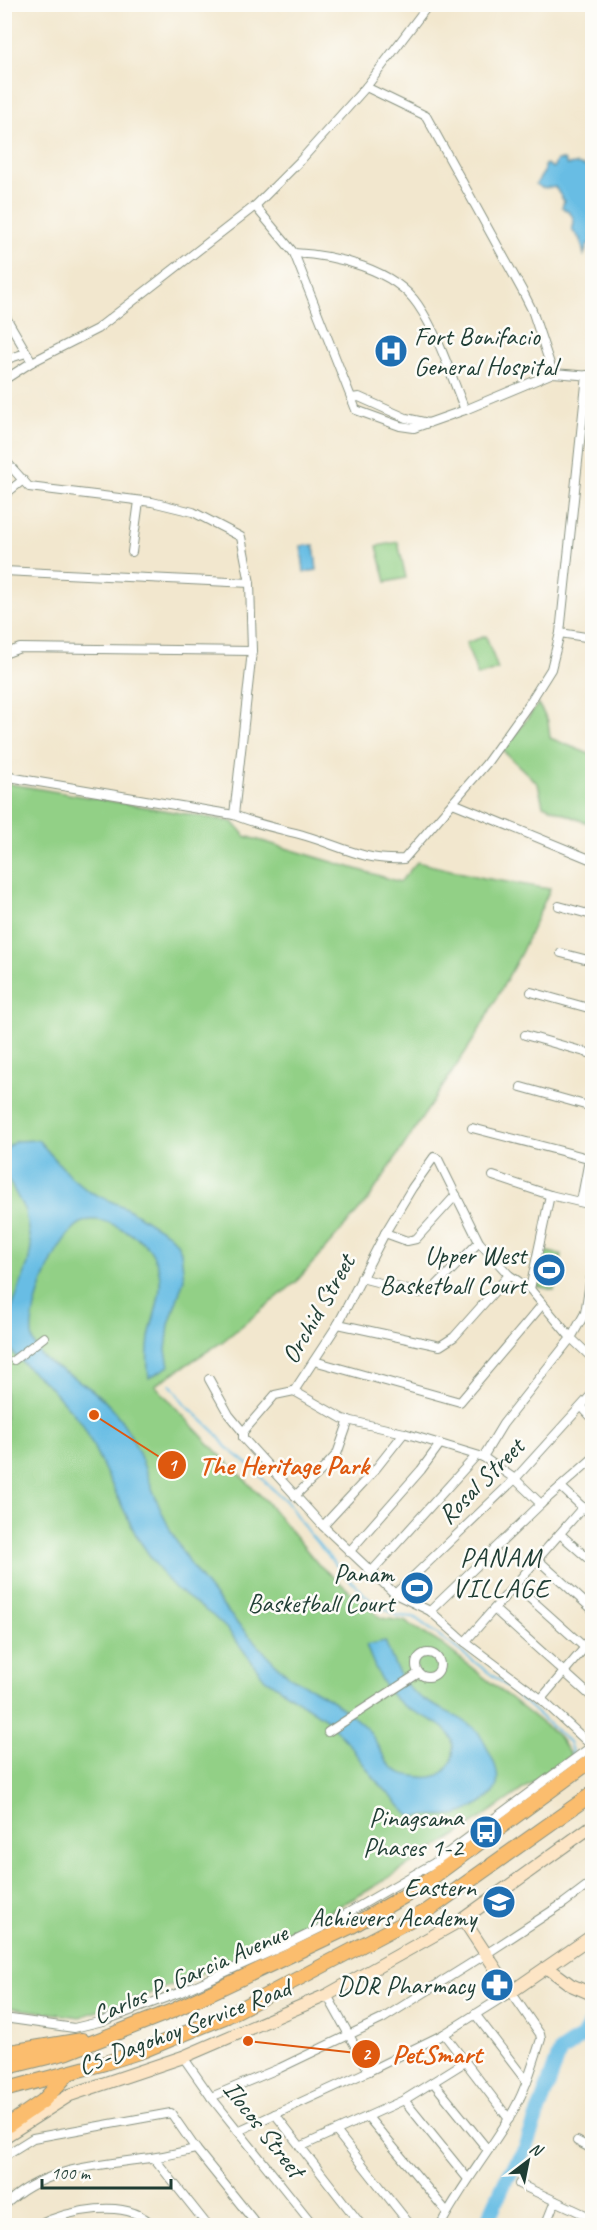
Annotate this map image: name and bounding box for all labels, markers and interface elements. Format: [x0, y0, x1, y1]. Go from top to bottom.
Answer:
place label: Fort Bonifacio General Hospital [414, 320, 562, 383]
hospital icon: Fort Bonifacio General Hospital [373, 333, 409, 369]
place label: Upper West Basketball Court [380, 1239, 528, 1302]
street label: Orchid Street [274, 1246, 364, 1370]
sports icon: Upper West Basketball Court [531, 1252, 567, 1288]
street label: Rosal Street [431, 1429, 533, 1531]
callout: The Heritage Park [157, 1442, 381, 1487]
text: The Heritage Park [199, 1448, 372, 1482]
text: 1 [168, 1454, 178, 1476]
district label: PANAM VILLAGE [452, 1540, 552, 1605]
place label: Panam Basketball Court [248, 1557, 396, 1620]
sports icon: Panam Basketball Court [399, 1570, 435, 1606]
place label: Pinagsama Phases 1-2 [363, 1801, 465, 1864]
bus stop icon: Pinagsama Phases 1-2 [468, 1814, 504, 1850]
place label: Eastern Achievers Academy [309, 1871, 478, 1934]
school or university icon: Eastern Achievers Academy [481, 1884, 517, 1920]
street label: Carlos P. Garcia Avenue [88, 1916, 294, 2032]
pharmacy icon: DDR Pharmacy [479, 1967, 515, 2003]
place label: DDR Pharmacy [337, 1969, 476, 2002]
street label: C5-Dagohoy Service Road [73, 1970, 298, 2083]
callout: PetSmart [351, 2031, 494, 2076]
text: PetSmart [392, 2037, 485, 2071]
text: 2 [362, 2043, 372, 2065]
street label: Ilocos Street [216, 2074, 314, 2187]
north arrow [498, 2131, 558, 2191]
text: N [526, 2138, 548, 2162]
scale bar [42, 2152, 171, 2190]
text: 100 m [51, 2162, 92, 2184]

